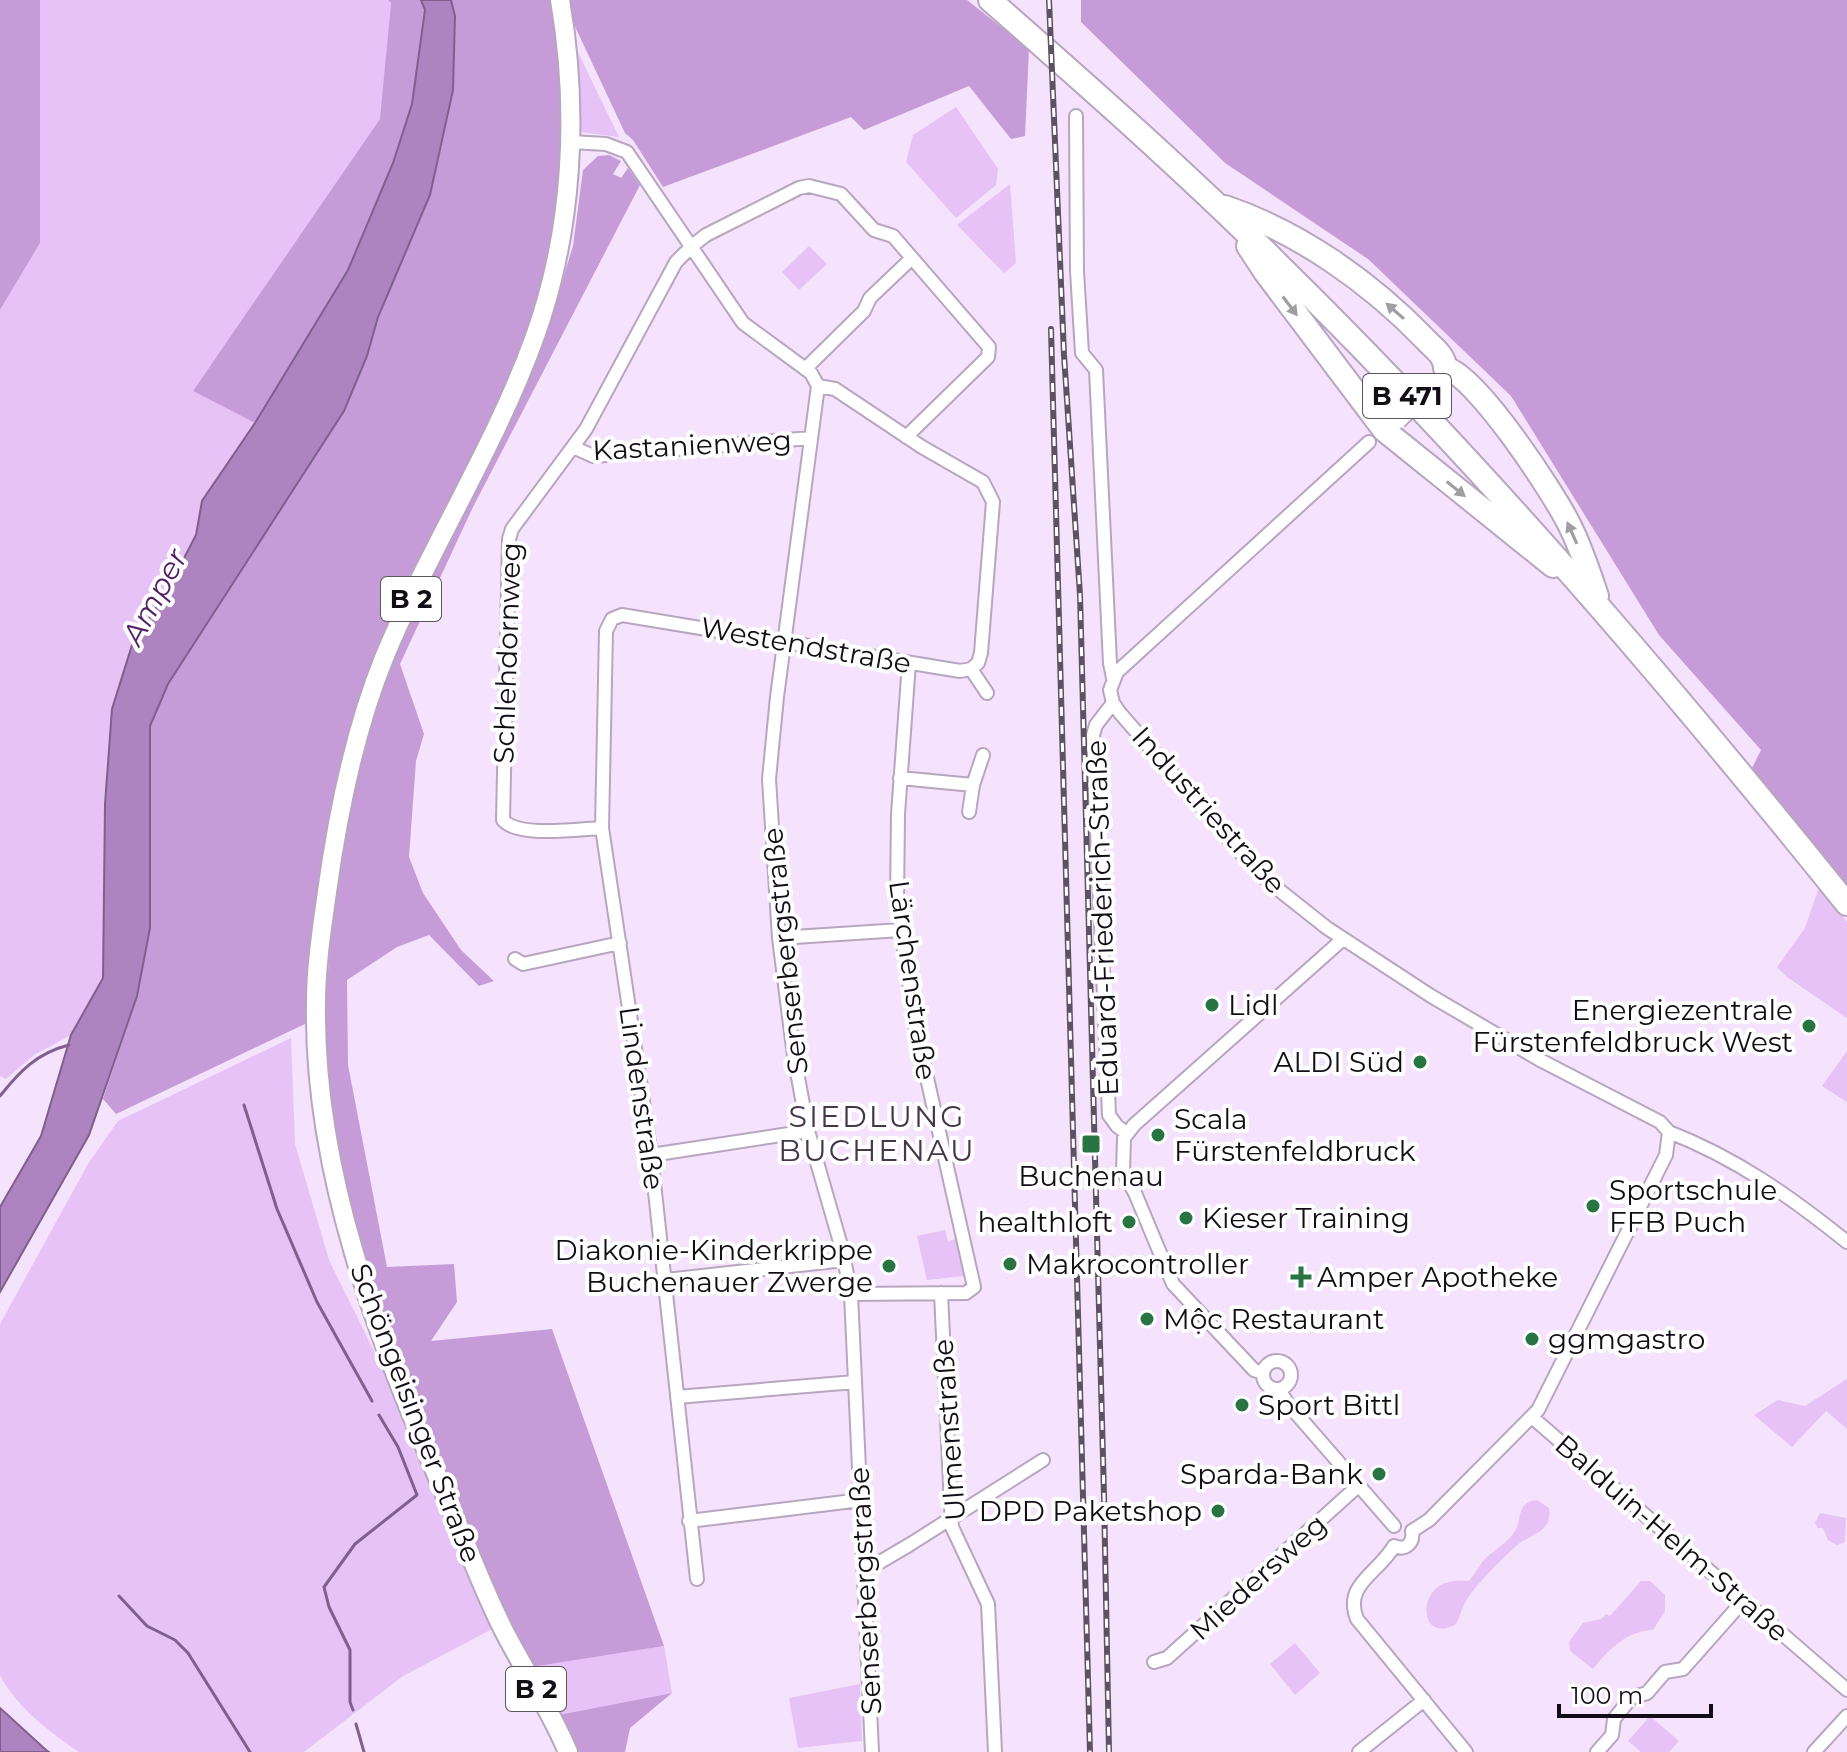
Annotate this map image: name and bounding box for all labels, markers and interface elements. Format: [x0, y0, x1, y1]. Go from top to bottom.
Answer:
one-way arrow [1281, 295, 1297, 316]
one-way arrow [1386, 302, 1405, 320]
road number: B 471 [1363, 374, 1451, 418]
street label: Kastanienweg [592, 423, 792, 467]
one-way arrow [1445, 480, 1465, 497]
one-way arrow [1565, 521, 1579, 545]
water label: Amper [113, 541, 196, 653]
street label: Schlehdornweg [486, 542, 528, 764]
road number: B 2 [381, 577, 441, 621]
street label: Westendstraße [698, 610, 914, 680]
street label: Industriestraße [1125, 720, 1293, 900]
street label: Eduard-Friederich-Straße [1079, 739, 1125, 1097]
street label: Senserbergstraße [755, 826, 815, 1076]
street label: Lärchenstraße [882, 878, 944, 1082]
place label: Lidl [1228, 988, 1279, 1022]
place label: Energiezentrale Fürstenfeldbruck West [1473, 993, 1793, 1059]
marker: Lidl [1203, 996, 1221, 1014]
street label: Lindenstraße [612, 1004, 672, 1192]
marker: Energiezentrale Fürstenfeldbruck West [1800, 1017, 1818, 1035]
place label: ALDI Süd [1273, 1045, 1404, 1079]
marker: ALDI Süd [1411, 1053, 1429, 1071]
district label: SIEDLUNG BUCHENAU [778, 1098, 976, 1169]
place label: Scala Fürstenfeldbruck [1174, 1102, 1416, 1168]
marker: Scala Fürstenfeldbruck [1149, 1126, 1167, 1144]
marker: Buchenau [1080, 1133, 1102, 1155]
place label: Buchenau [1018, 1159, 1164, 1193]
place label: Sportschule FFB Puch [1609, 1173, 1777, 1239]
marker: Sportschule FFB Puch [1584, 1197, 1602, 1215]
place label: Kieser Training [1202, 1201, 1410, 1235]
place label: healthloft [978, 1205, 1113, 1239]
marker: Kieser Training [1177, 1209, 1195, 1227]
marker: healthloft [1120, 1213, 1138, 1231]
place label: Diakonie-Kinderkrippe Buchenauer Zwerge [555, 1233, 873, 1299]
place label: Makrocontroller [1026, 1247, 1249, 1281]
marker: Makrocontroller [1001, 1255, 1019, 1273]
marker: Diakonie-Kinderkrippe Buchenauer Zwerge [880, 1257, 898, 1275]
street label: Schöngeisinger Straße [343, 1259, 489, 1567]
place label: Amper Apotheke [1317, 1260, 1558, 1294]
marker: Amper Apotheke [1292, 1268, 1310, 1286]
place label: Mộc Restaurant [1163, 1302, 1384, 1336]
marker: Mộc Restaurant [1138, 1310, 1156, 1328]
place label: ggmgastro [1548, 1322, 1705, 1356]
marker: ggmgastro [1523, 1330, 1541, 1348]
street label: Ulmenstraße [926, 1338, 972, 1522]
place label: Sport Bittl [1258, 1388, 1400, 1422]
marker: Sport Bittl [1233, 1396, 1251, 1414]
street label: Balduin-Helm-Straße [1548, 1427, 1796, 1649]
place label: Sparda-Bank [1180, 1457, 1363, 1491]
marker: Sparda-Bank [1370, 1465, 1388, 1483]
street label: Senserbergstraße [842, 1466, 888, 1716]
place label: DPD Paketshop [979, 1494, 1202, 1528]
marker: DPD Paketshop [1209, 1502, 1227, 1520]
street label: Miedersweg [1183, 1507, 1333, 1647]
road number: B 2 [506, 1667, 566, 1711]
scale bar [1559, 1668, 1711, 1718]
text: 100 m [1571, 1681, 1643, 1710]

